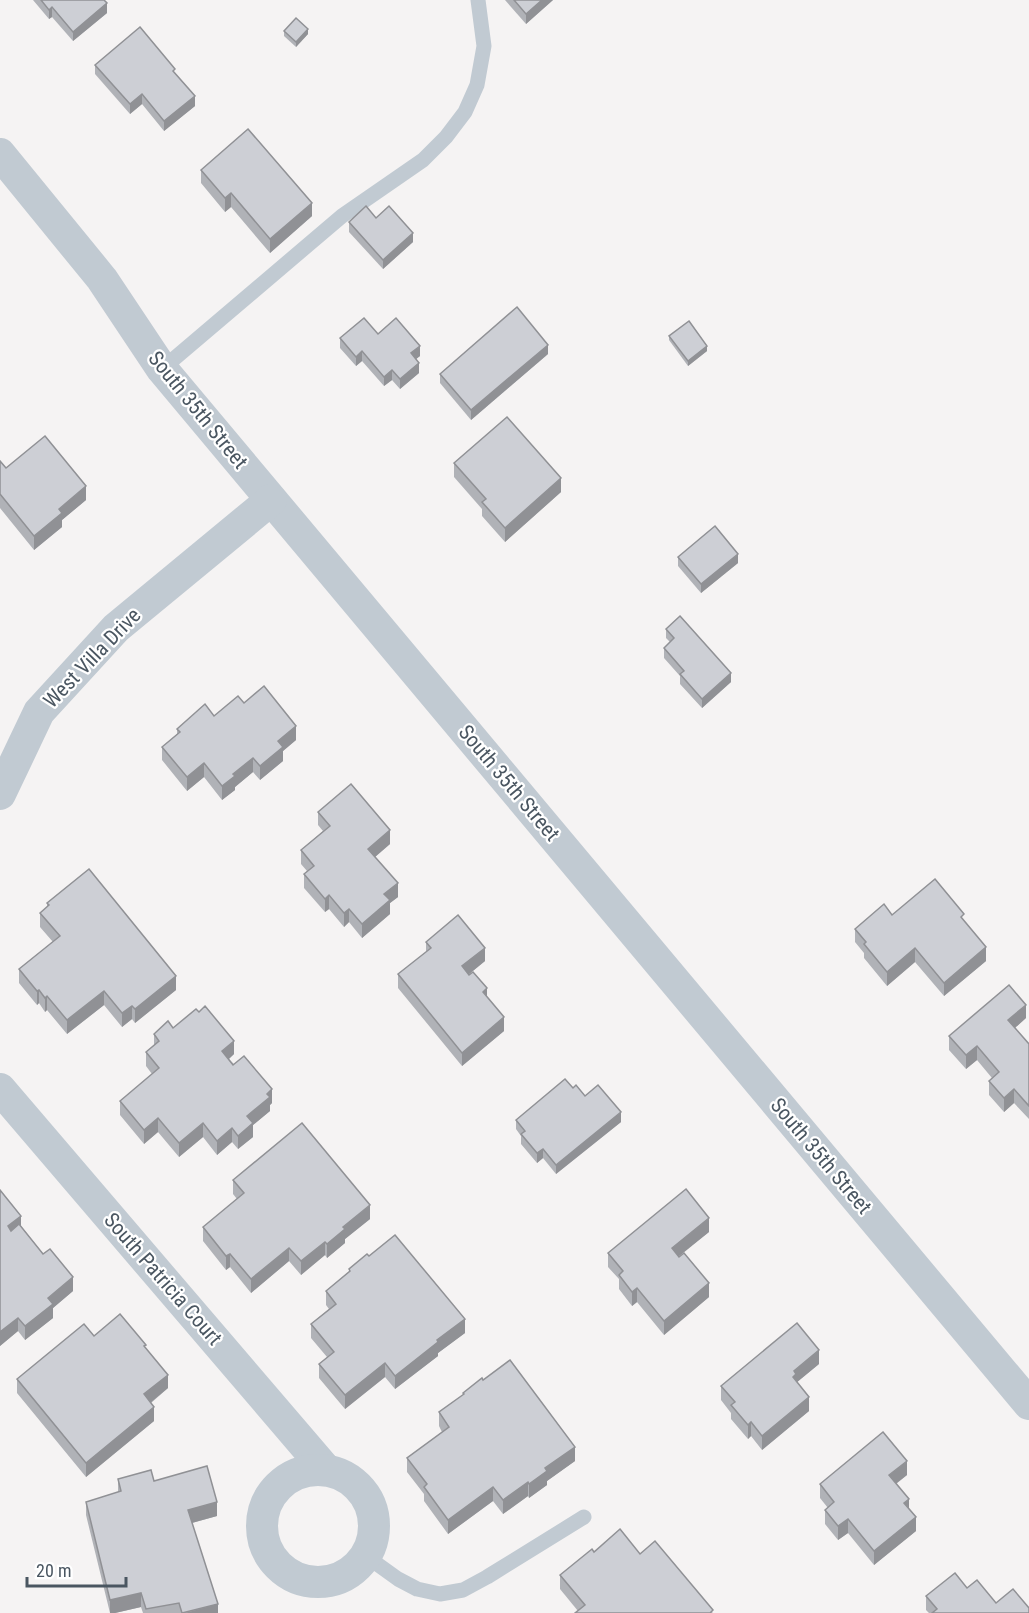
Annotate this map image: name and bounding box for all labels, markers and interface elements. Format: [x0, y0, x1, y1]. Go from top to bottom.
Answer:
street label: South 35th Street [143, 347, 253, 473]
street label: West Villa Drive [39, 603, 146, 713]
street label: South 35th Street [454, 720, 564, 846]
street label: South 35th Street [766, 1093, 876, 1219]
street label: South Patricia Court [99, 1208, 227, 1350]
scale bar [27, 1550, 126, 1588]
text: 20 m [36, 1560, 71, 1581]

